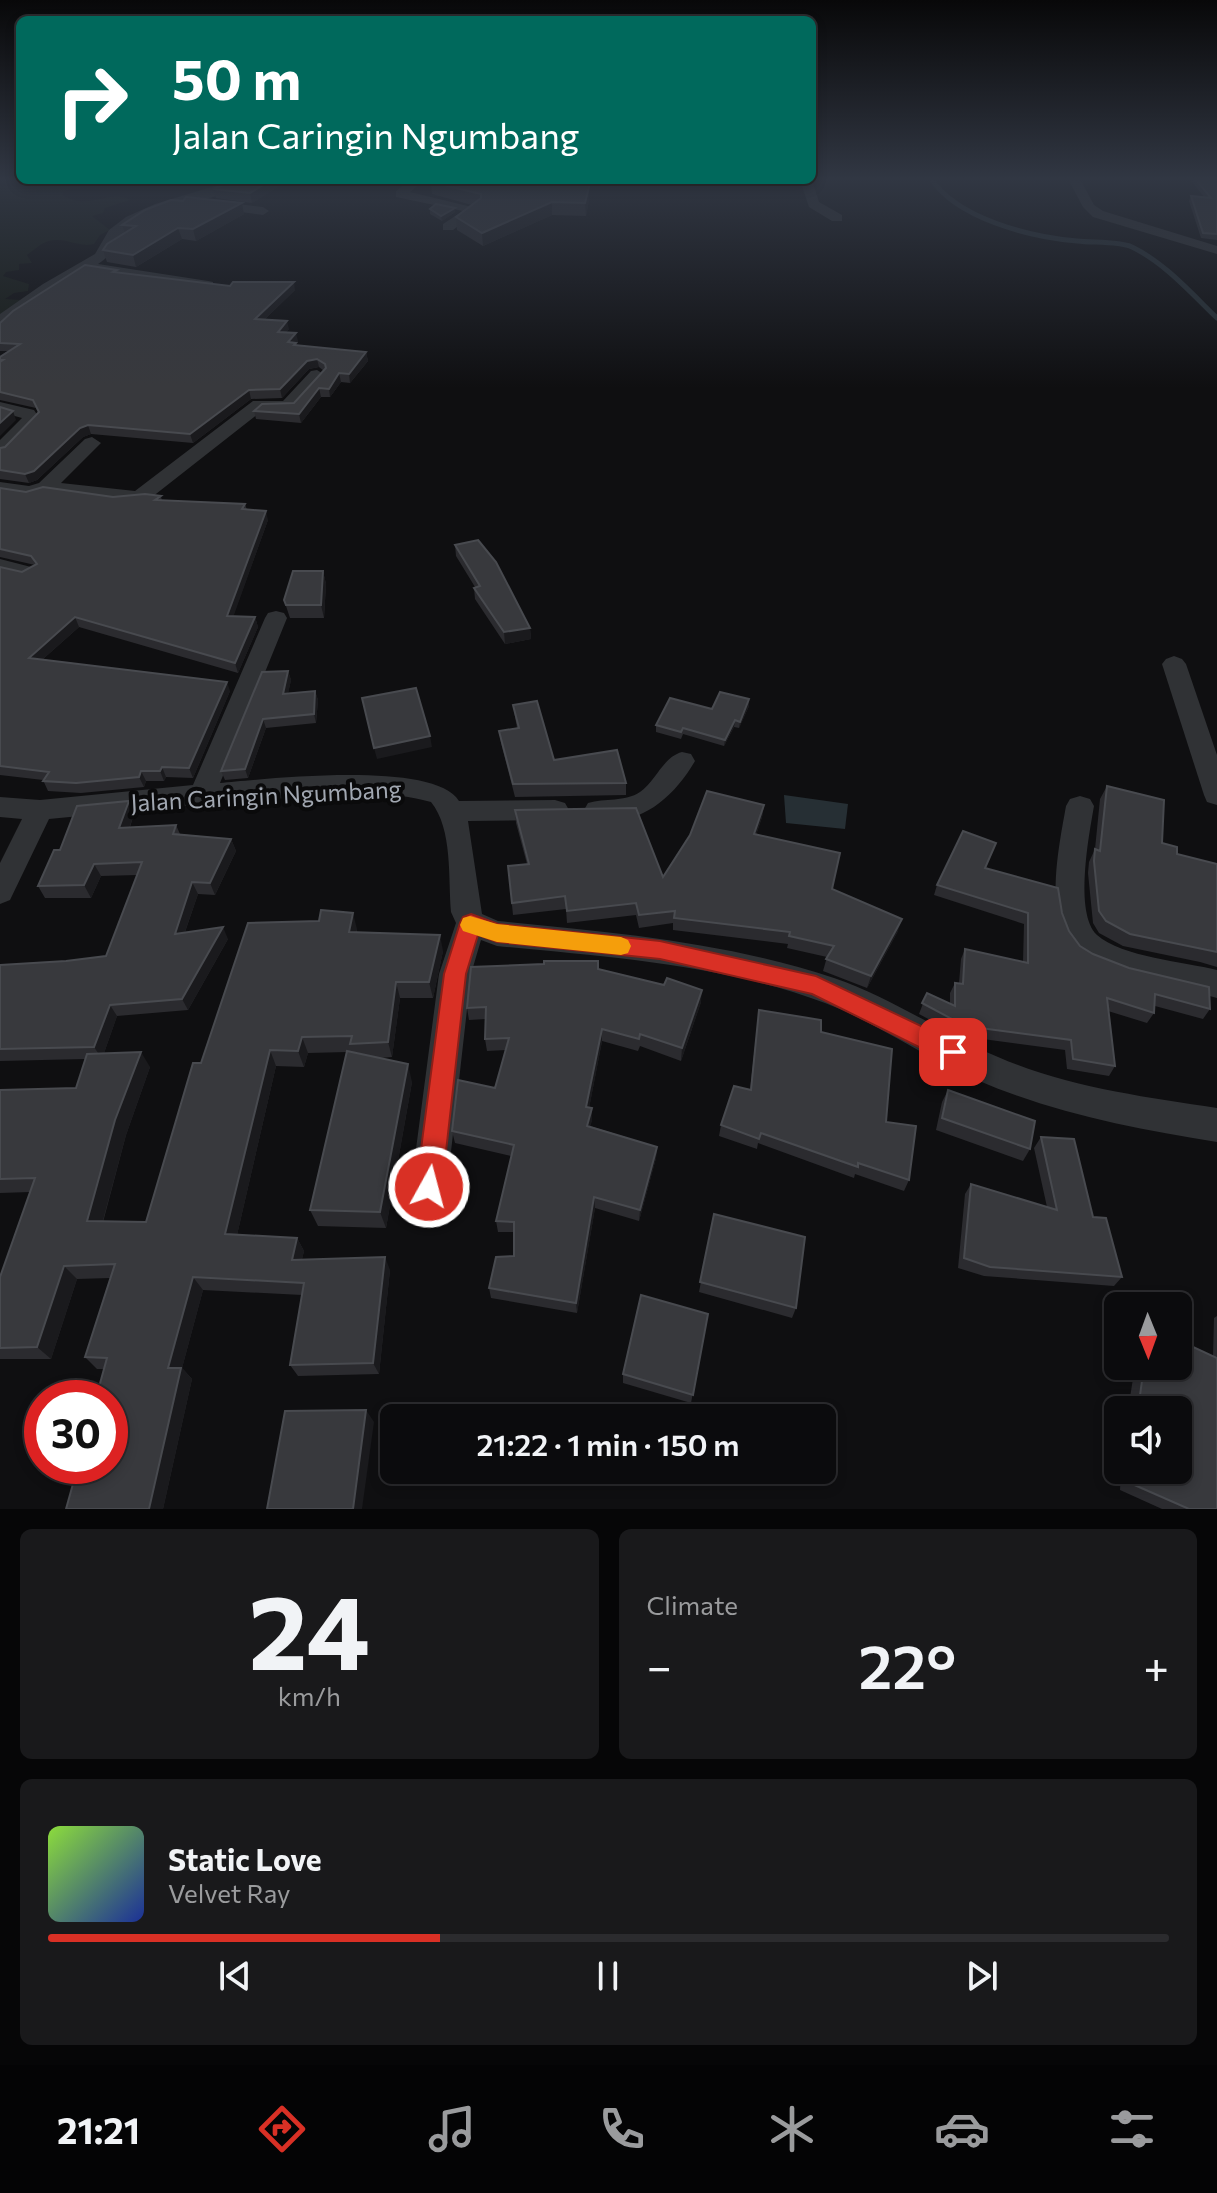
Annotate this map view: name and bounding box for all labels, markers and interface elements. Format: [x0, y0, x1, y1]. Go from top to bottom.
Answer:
text: 50 m [172, 43, 301, 112]
icon: right [40, 48, 144, 152]
text: Jalan Caringin Ngumbang [172, 112, 579, 156]
street label: Jalan Caringin Ngumbang [130, 773, 402, 817]
pin [919, 1018, 987, 1086]
icon: arrive [931, 1030, 975, 1074]
position arrow [387, 1145, 471, 1229]
north arrow [1104, 1292, 1192, 1380]
map controls [1104, 1292, 1192, 1484]
speed limit sign: 30 [24, 1380, 128, 1484]
button: sound [1104, 1396, 1192, 1484]
text: 21:22 · 1 min · 150 m [476, 1425, 740, 1462]
text: 24 [248, 1564, 370, 1691]
text: Climate [647, 1589, 738, 1620]
text: 22° [859, 1628, 956, 1701]
text: − [647, 1638, 672, 1692]
text: + [1143, 1638, 1169, 1692]
text: km/h [278, 1680, 341, 1711]
text: Static Love [168, 1840, 322, 1877]
text: Velvet Ray [168, 1877, 291, 1908]
icon: previous [213, 1954, 257, 1998]
icon: pause [586, 1954, 630, 1998]
icon: next [960, 1954, 1004, 1998]
icon: directions [254, 2101, 310, 2157]
icon: music [424, 2101, 480, 2157]
icon: phone [594, 2101, 650, 2157]
icon: climate [764, 2101, 820, 2157]
icon: car [934, 2101, 990, 2157]
icon: filters [1104, 2101, 1160, 2157]
text: 21:21 [57, 2107, 140, 2151]

